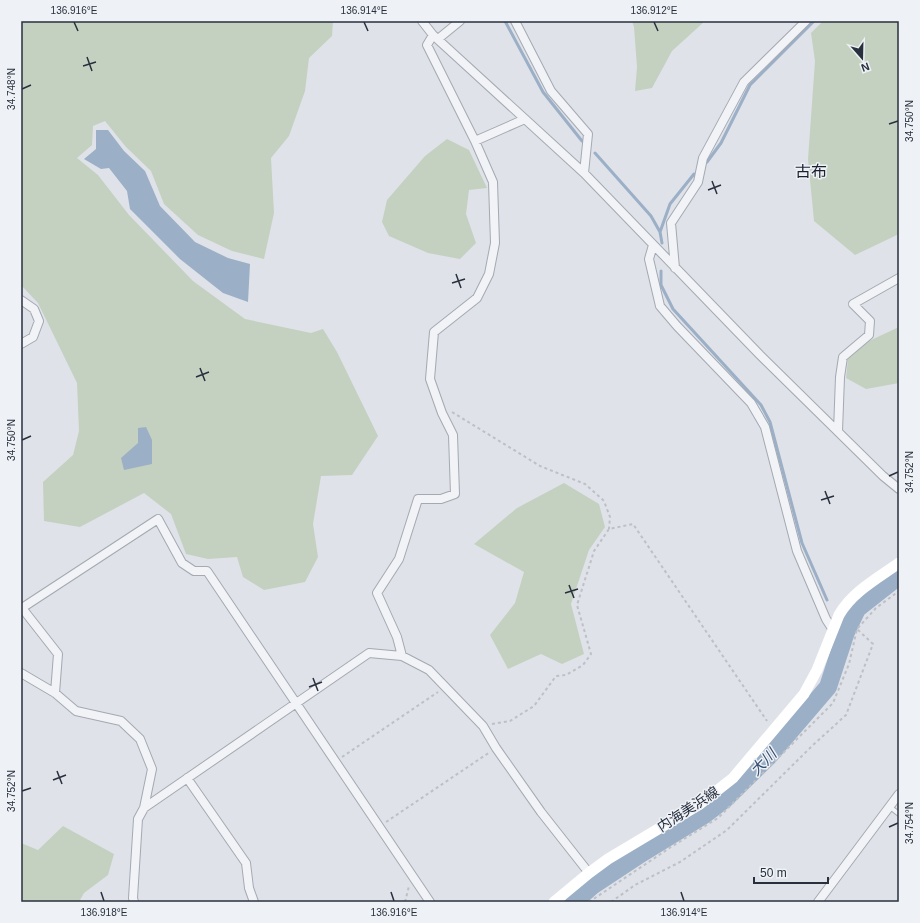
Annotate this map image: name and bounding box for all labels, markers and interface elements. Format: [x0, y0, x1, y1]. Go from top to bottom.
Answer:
text: 136.916°E [51, 5, 98, 16]
text: 136.914°E [341, 5, 388, 16]
text: 136.912°E [631, 5, 678, 16]
north arrow [842, 38, 882, 78]
text: N [860, 60, 871, 74]
text: 34.748°N [6, 68, 17, 110]
text: 34.750°N [904, 100, 915, 142]
district label: 古布 [795, 163, 827, 180]
text: 34.750°N [6, 419, 17, 461]
text: 34.752°N [904, 451, 915, 493]
water label: 大川 [746, 744, 781, 779]
text: 34.752°N [6, 770, 17, 812]
street label: 内海美浜線 [654, 783, 722, 835]
text: 34.754°N [904, 802, 915, 844]
scale bar [754, 859, 828, 885]
text: 50 m [760, 866, 787, 880]
text: 136.918°E [81, 907, 128, 918]
text: 136.916°E [371, 907, 418, 918]
text: 136.914°E [661, 907, 708, 918]

